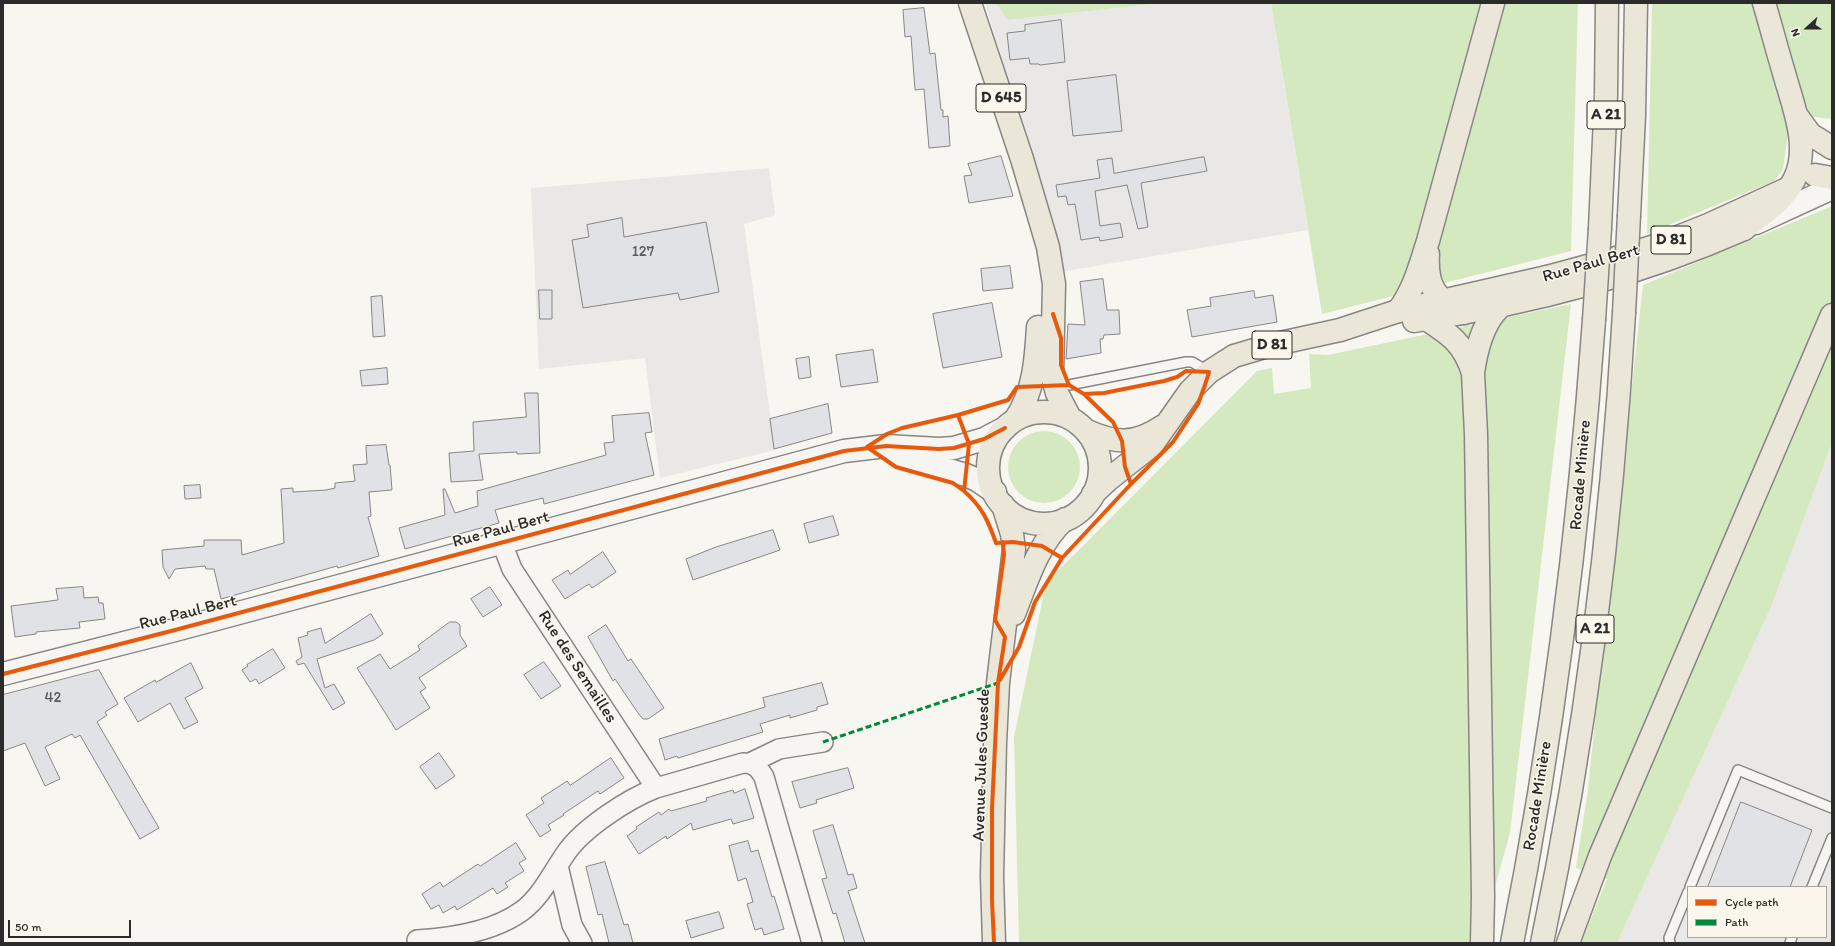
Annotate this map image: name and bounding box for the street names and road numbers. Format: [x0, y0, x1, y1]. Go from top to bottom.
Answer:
road number: D 645 [976, 84, 1026, 112]
road number: A 21 [1587, 101, 1625, 129]
road number: D 81 [1651, 226, 1691, 254]
street label: Rue Paul Bert [1540, 240, 1642, 288]
road number: D 81 [1252, 331, 1292, 359]
street label: Rocade Minière [1566, 419, 1596, 531]
street label: Rue Paul Bert [450, 507, 552, 553]
street label: Rue Paul Bert [137, 591, 239, 635]
street label: Rue des Semailles [533, 607, 621, 727]
road number: A 21 [1576, 615, 1614, 643]
street label: Avenue Jules Guesde [969, 688, 995, 842]
street label: Rocade Minière [1519, 740, 1557, 852]

